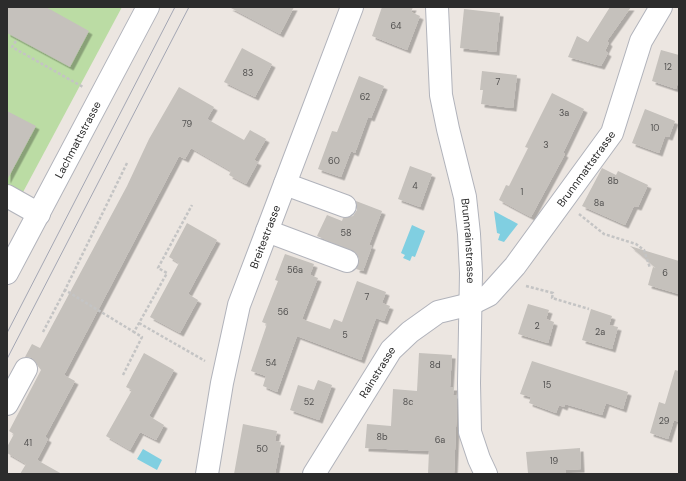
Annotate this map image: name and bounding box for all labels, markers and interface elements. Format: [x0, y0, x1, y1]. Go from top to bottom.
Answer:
house number: 64 [390, 20, 402, 32]
house number: 12 [664, 61, 672, 73]
house number: 83 [243, 67, 253, 79]
house number: 7 [496, 76, 501, 88]
house number: 62 [360, 91, 370, 103]
street label: Lachmattstrasse [51, 98, 104, 181]
house number: 3a [559, 107, 569, 119]
house number: 79 [182, 118, 192, 130]
house number: 10 [651, 122, 659, 134]
street label: Brunnmattstrasse [554, 128, 618, 210]
house number: 3 [543, 139, 549, 151]
house number: 60 [328, 155, 340, 167]
house number: 8b [607, 175, 619, 187]
house number: 4 [412, 180, 418, 192]
house number: 1 [521, 186, 524, 198]
street label: Brunnrainstrasse [458, 197, 478, 284]
house number: 8a [594, 197, 604, 209]
street label: Breitestrasse [246, 203, 283, 271]
house number: 58 [341, 227, 351, 239]
house number: 56a [287, 264, 303, 276]
house number: 6 [662, 267, 668, 279]
house number: 7 [365, 291, 370, 303]
house number: 56 [277, 306, 289, 318]
house number: 2 [534, 320, 540, 332]
house number: 2a [595, 326, 605, 338]
house number: 5 [342, 329, 348, 341]
street label: Rainstrasse [356, 343, 398, 401]
house number: 54 [266, 357, 277, 369]
house number: 8d [429, 359, 441, 371]
house number: 15 [543, 379, 551, 391]
house number: 52 [304, 396, 314, 408]
house number: 8c [403, 396, 413, 408]
house number: 29 [659, 415, 670, 427]
house number: 8b [376, 431, 388, 443]
house number: 6a [435, 434, 445, 446]
house number: 41 [24, 437, 32, 449]
house number: 50 [256, 443, 268, 455]
house number: 19 [550, 455, 559, 467]

